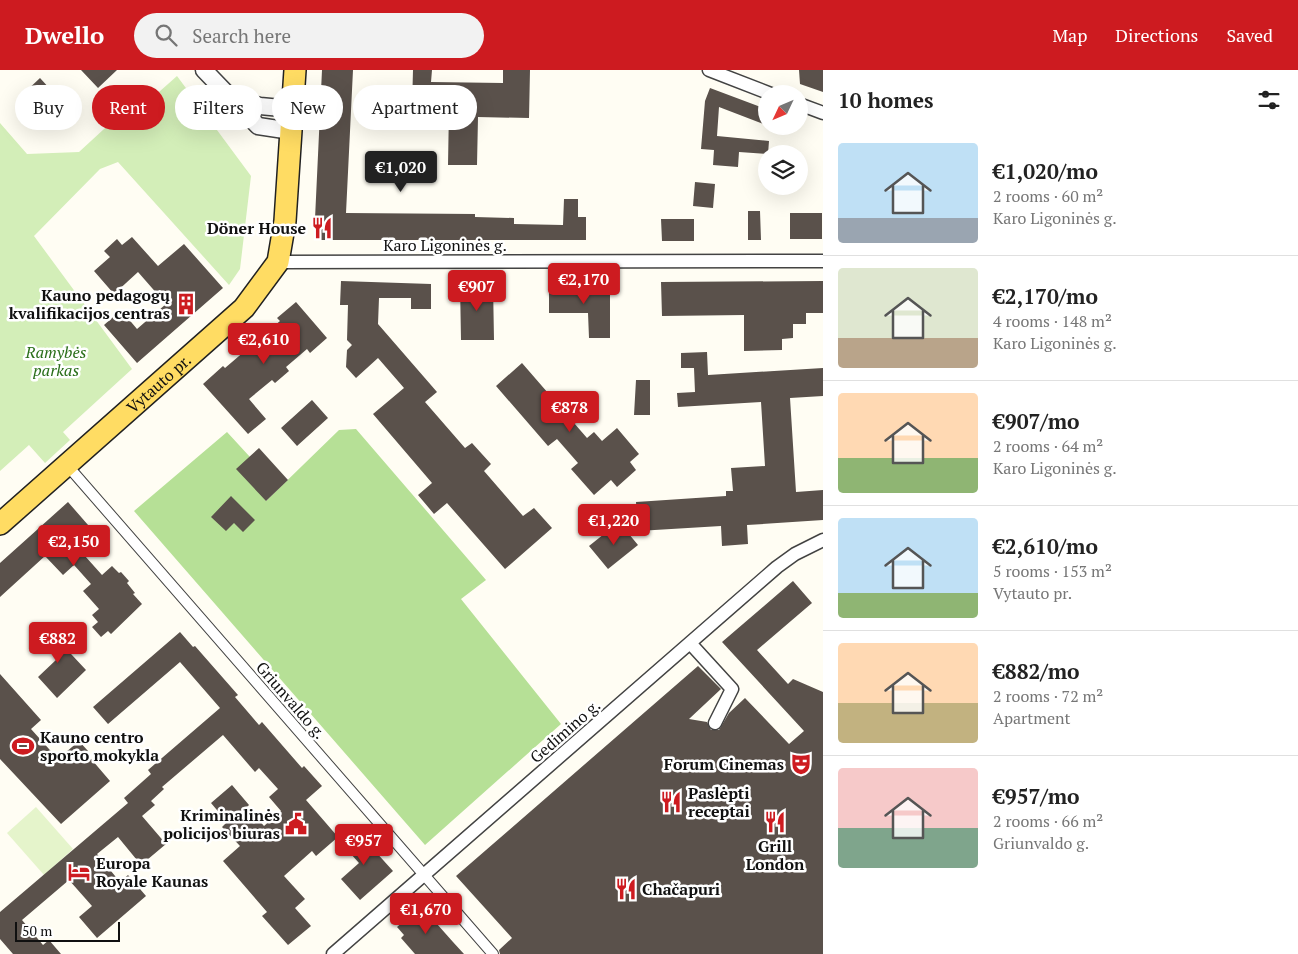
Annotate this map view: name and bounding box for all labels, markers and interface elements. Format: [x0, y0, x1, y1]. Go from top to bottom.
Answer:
search box [134, 13, 484, 58]
text: Dwello [25, 19, 104, 51]
icon: search [152, 21, 180, 49]
text: Search here [192, 23, 291, 48]
text: Map [1052, 23, 1087, 47]
text: Directions [1115, 23, 1198, 47]
text: Saved [1226, 23, 1273, 47]
chip: Buy [15, 85, 82, 130]
chip: Rent [92, 85, 165, 130]
chip: Filters [175, 85, 262, 130]
chip: New [272, 85, 343, 130]
chip: Apartment [353, 85, 477, 130]
north arrow [758, 85, 808, 135]
map controls [758, 85, 808, 195]
text: 10 homes [838, 86, 934, 114]
icon: filters [1255, 86, 1283, 114]
button: layers [758, 145, 808, 195]
pin: €1,020 [360, 150, 442, 193]
text: €1,020 [376, 156, 426, 178]
text: €1,020/mo [993, 157, 1098, 185]
icon: home [878, 163, 938, 223]
text: 2 rooms · 60 m² [993, 185, 1103, 207]
text: Karo Ligoninės g. [993, 207, 1117, 229]
restaurant icon: Döner House [309, 215, 335, 241]
place label: Döner House [207, 217, 306, 239]
street label: Karo Ligoninės g. [383, 234, 507, 256]
pin: €2,170 [543, 262, 625, 305]
text: €2,170 [559, 268, 609, 290]
pin: €907 [447, 270, 507, 312]
text: €907 [459, 275, 495, 297]
text: €2,170/mo [993, 282, 1098, 310]
place label: Kauno pedagogų kvalifikacijos centras [9, 284, 170, 324]
icon: home [878, 288, 938, 348]
building icon: Kauno pedagogų kvalifikacijos centras [173, 291, 199, 317]
text: 4 rooms · 148 m² [993, 310, 1112, 332]
pin: €2,610 [223, 322, 305, 365]
text: €2,610 [239, 328, 289, 350]
text: Karo Ligoninės g. [993, 332, 1117, 354]
park label: Ramybės parkas [25, 341, 87, 381]
street label: Vytauto pr. [122, 349, 196, 418]
pin: €878 [540, 390, 600, 433]
text: €878 [552, 396, 588, 418]
text: €907/mo [993, 407, 1080, 435]
icon: home [878, 413, 938, 473]
text: 2 rooms · 64 m² [993, 435, 1103, 457]
text: Karo Ligoninės g. [993, 457, 1117, 479]
pin: €1,220 [573, 504, 655, 546]
text: €1,220 [589, 509, 639, 531]
pin: €2,150 [33, 524, 115, 567]
text: €2,150 [49, 530, 99, 552]
text: €2,610/mo [993, 532, 1098, 560]
icon: home [878, 538, 938, 598]
text: 5 rooms · 153 m² [993, 560, 1112, 582]
text: Vytauto pr. [993, 582, 1072, 604]
pin: €882 [28, 622, 88, 664]
text: €882 [40, 627, 76, 649]
street label: Griunvaldo g. [251, 656, 331, 744]
text: €882/mo [993, 657, 1080, 685]
icon: home [878, 663, 938, 723]
text: 2 rooms · 72 m² [993, 685, 1103, 707]
street label: Gedimino g. [525, 694, 605, 768]
text: Apartment [993, 707, 1070, 729]
place label: Kauno centro sporto mokykla [40, 726, 159, 766]
sports icon: Kauno centro sporto mokykla [10, 733, 36, 759]
theatre icon: Forum Cinemas [788, 751, 814, 777]
place label: Forum Cinemas [664, 753, 784, 775]
place label: Paslėpti receptai [688, 782, 750, 822]
text: €957/mo [993, 782, 1080, 810]
icon: home [878, 788, 938, 848]
restaurant icon: Paslėpti receptai [658, 789, 684, 815]
place label: Kriminalinės policijos biuras [163, 804, 280, 844]
restaurant icon: Grill London [762, 809, 788, 835]
text: 2 rooms · 66 m² [993, 810, 1103, 832]
public building icon: Kriminalinės policijos biuras [283, 811, 309, 837]
pin: €957 [334, 824, 394, 866]
text: €957 [346, 829, 382, 851]
text: Griunvaldo g. [993, 832, 1089, 854]
place label: Grill London [746, 835, 805, 875]
place label: Europa Royale Kaunas [96, 852, 208, 892]
hotel icon: Europa Royale Kaunas [66, 859, 92, 885]
restaurant icon: Chačapuri [613, 876, 639, 902]
place label: Chačapuri [642, 878, 720, 900]
pin: €1,670 [385, 892, 467, 935]
text: €1,670 [401, 898, 451, 920]
scale bar [15, 919, 120, 942]
text: 50 m [22, 921, 52, 940]

